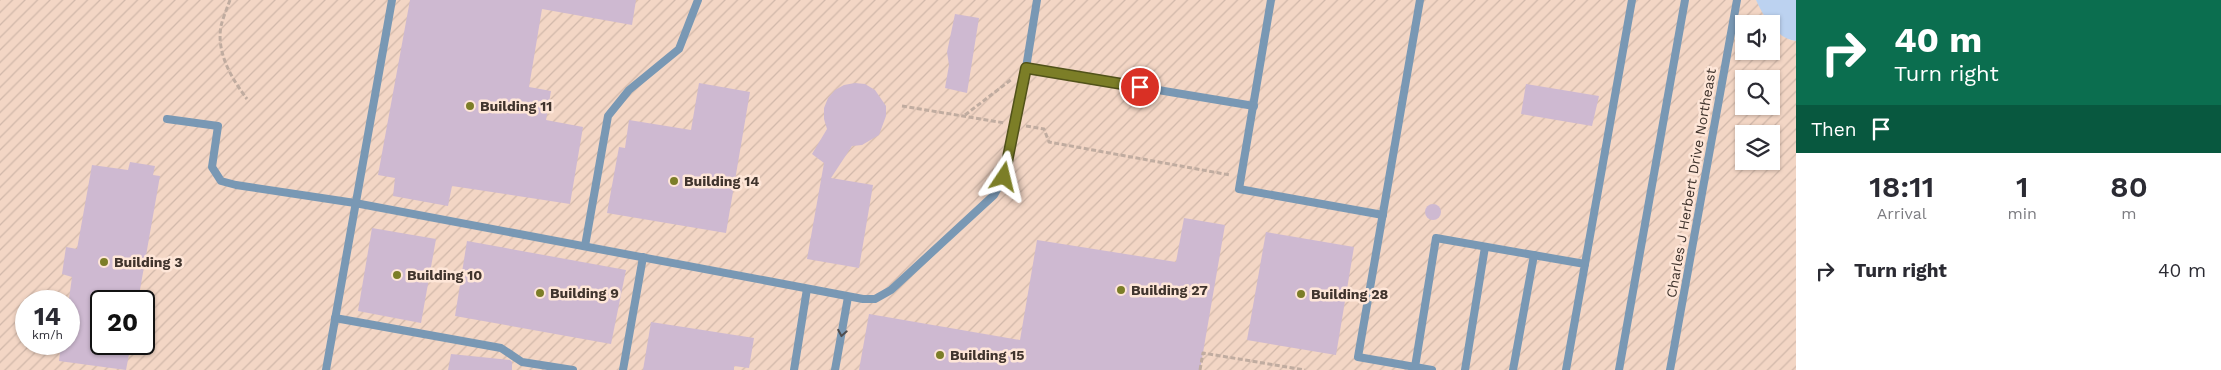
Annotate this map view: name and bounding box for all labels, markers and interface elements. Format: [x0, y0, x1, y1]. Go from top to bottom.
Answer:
map controls [1735, 15, 1780, 170]
button: sound [1735, 15, 1780, 60]
text: 40 m [1894, 19, 1982, 61]
icon: right [1811, 20, 1876, 85]
text: Turn right [1894, 61, 1999, 86]
pin [1119, 66, 1161, 108]
street label: Charles J Herbert Drive Northeast [1663, 67, 1719, 299]
button: search [1735, 70, 1780, 115]
icon: arrive [1126, 73, 1154, 101]
place label: Building 11 [480, 98, 552, 114]
marker: Building 11 [464, 100, 476, 112]
icon: arrive [1867, 115, 1895, 143]
text: Then [1811, 118, 1857, 141]
button: layers [1735, 125, 1780, 170]
position arrow [977, 150, 1029, 202]
text: 18:11 [1869, 169, 1934, 204]
text: 1 [2016, 169, 2028, 204]
text: 80 [2110, 169, 2148, 204]
place label: Building 14 [684, 173, 759, 189]
marker: Building 14 [668, 175, 680, 187]
text: Arrival [1877, 204, 1927, 223]
text: min [2007, 204, 2037, 223]
text: m [2121, 204, 2137, 223]
place label: Building 3 [114, 254, 183, 270]
marker: Building 3 [98, 256, 110, 268]
icon: right [1811, 257, 1839, 285]
text: Turn right [1854, 259, 1947, 282]
text: 40 m [2158, 259, 2206, 282]
place label: Building 10 [407, 267, 482, 283]
marker: Building 10 [391, 269, 403, 281]
place label: Building 27 [1131, 282, 1208, 298]
marker: Building 27 [1115, 284, 1127, 296]
place label: Building 9 [550, 285, 619, 301]
place label: Building 28 [1311, 286, 1389, 302]
marker: Building 9 [534, 287, 546, 299]
marker: Building 28 [1295, 288, 1307, 300]
speed limit sign: 20 [90, 290, 155, 355]
text: 14 [34, 302, 61, 331]
text: km/h [32, 328, 63, 342]
one-way arrow [837, 329, 847, 338]
place label: Building 15 [950, 347, 1024, 363]
marker: Building 15 [934, 349, 946, 361]

